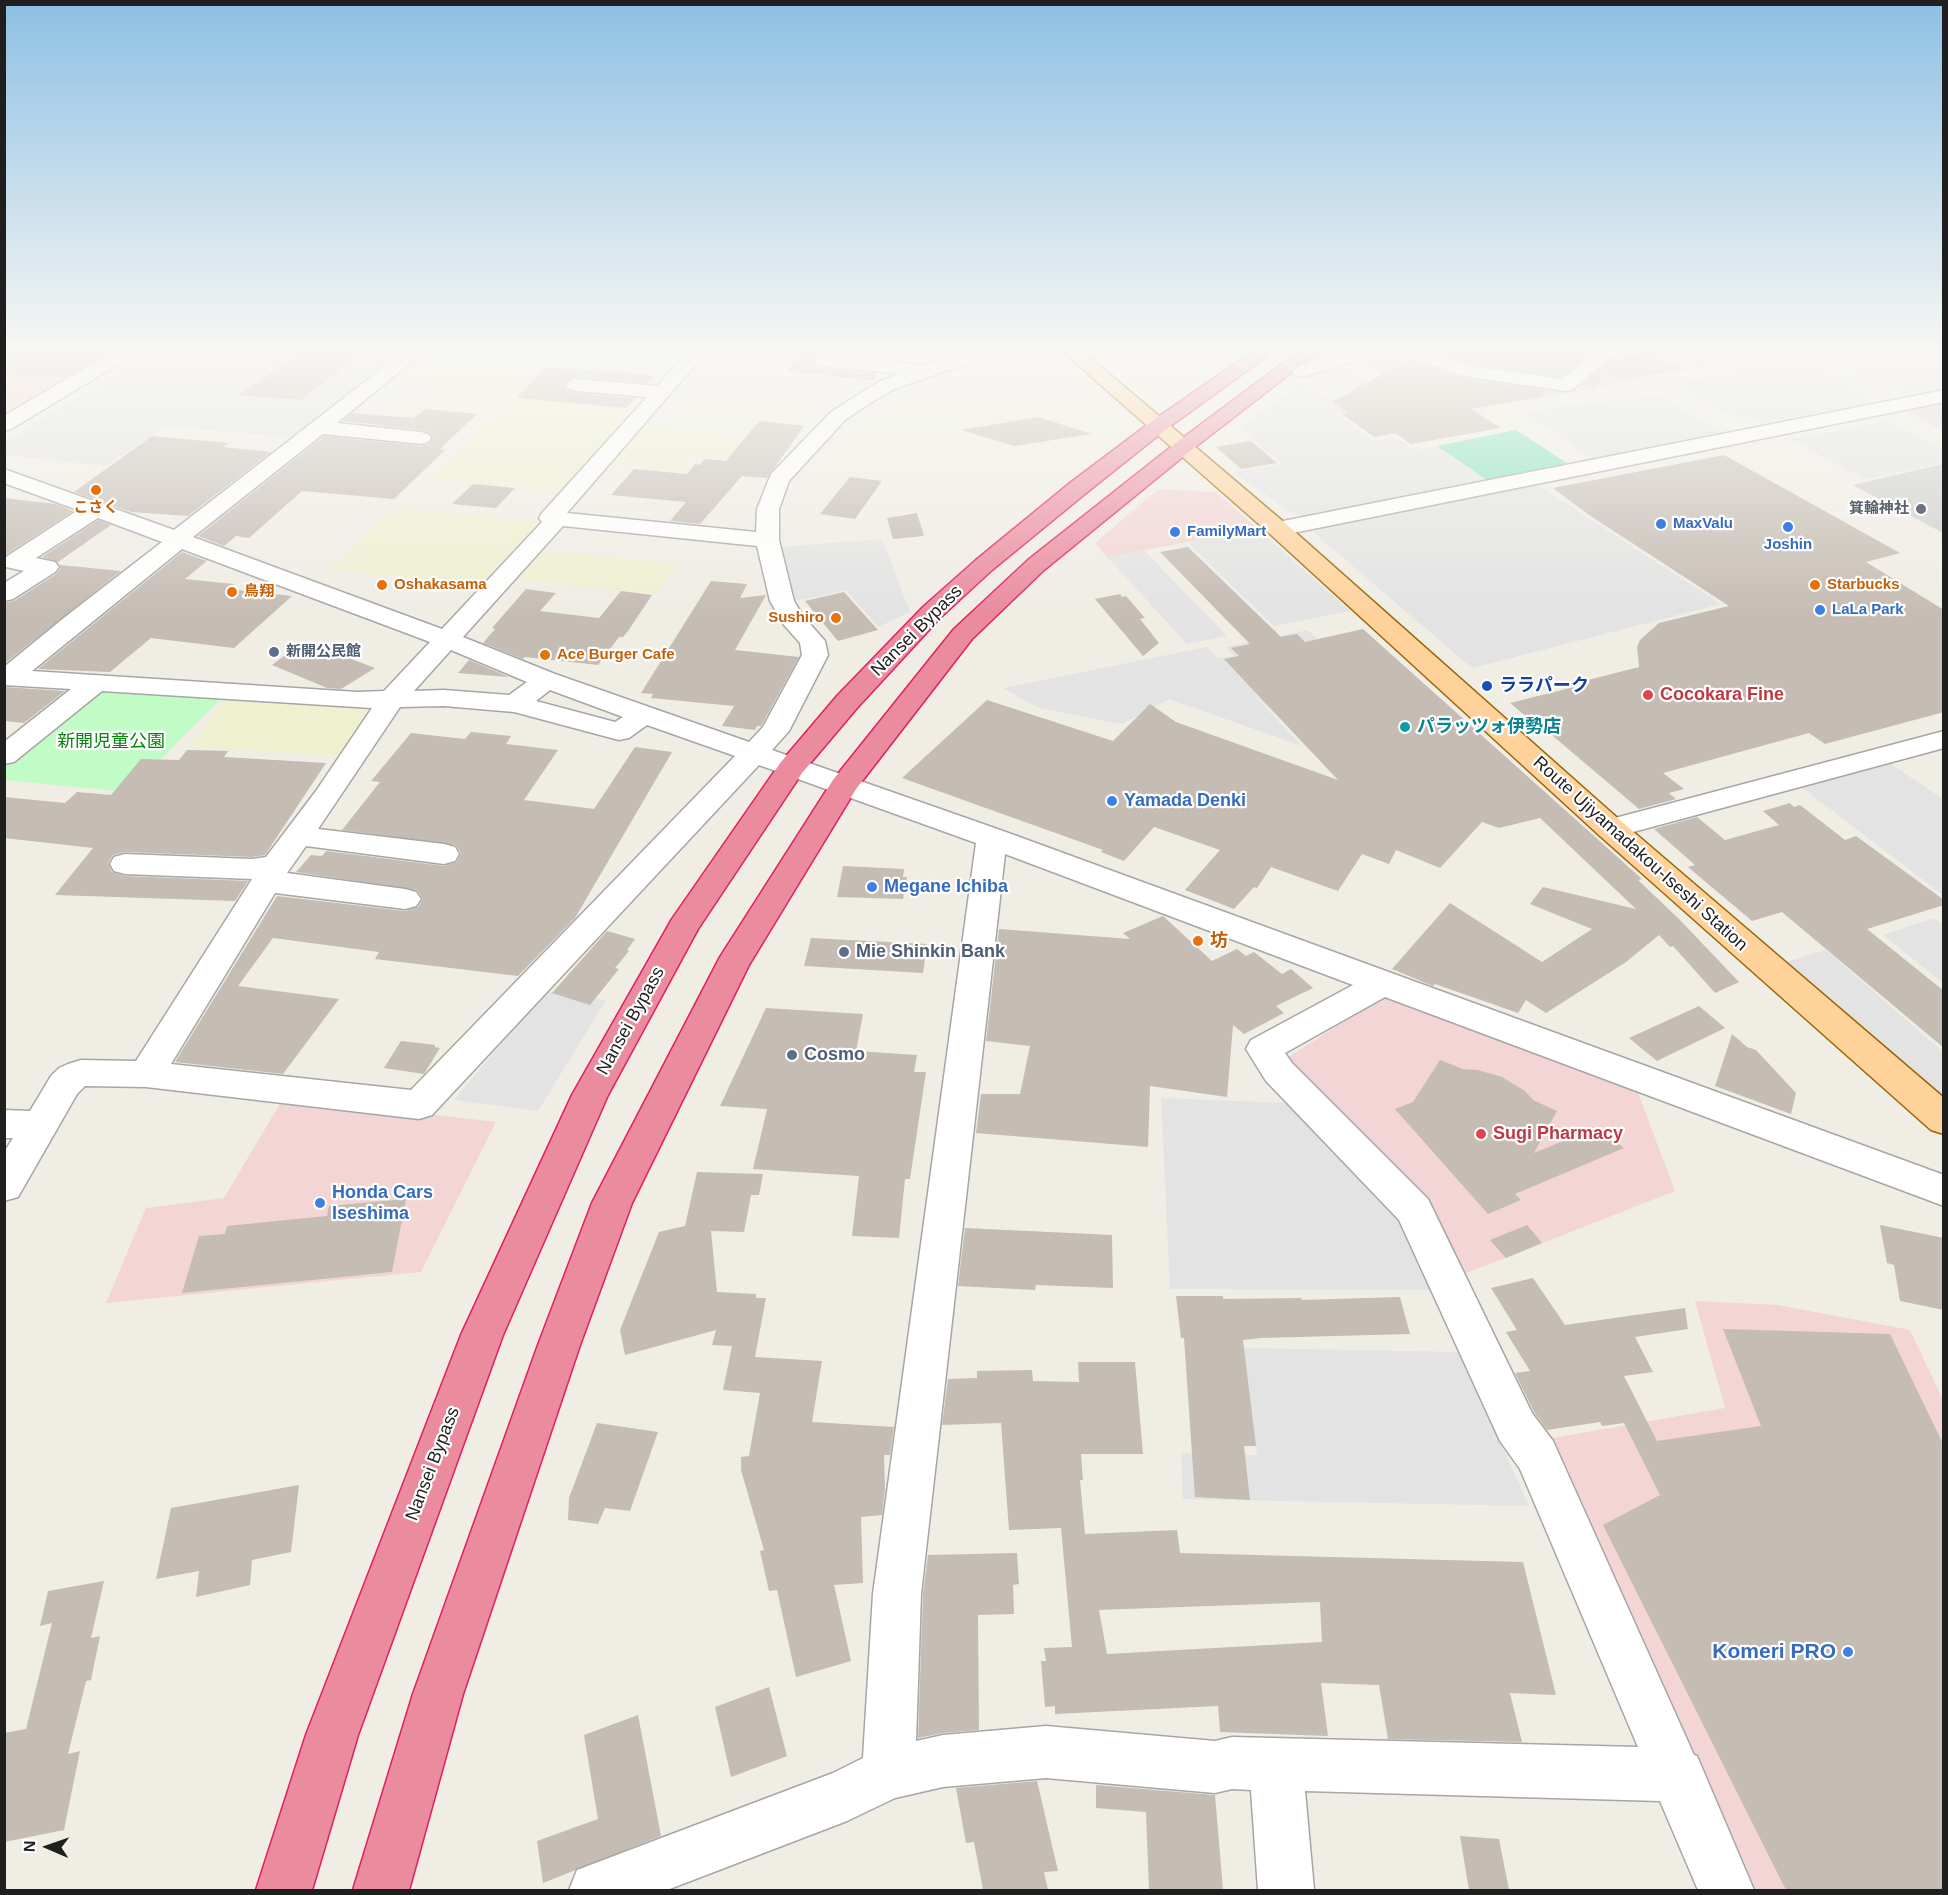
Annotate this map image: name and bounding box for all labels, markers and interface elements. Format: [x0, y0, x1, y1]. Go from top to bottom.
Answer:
marker: こさく [89, 483, 103, 497]
place label: こさく [74, 499, 118, 517]
place label: 箕輪神社 [1849, 500, 1909, 518]
marker: 箕輪神社 [1914, 502, 1928, 516]
place label: MaxValu [1673, 515, 1733, 533]
marker: MaxValu [1654, 517, 1668, 531]
marker: Joshin [1781, 520, 1795, 534]
place label: FamilyMart [1187, 523, 1266, 541]
marker: FamilyMart [1168, 525, 1182, 539]
place label: Joshin [1764, 536, 1812, 554]
place label: Oshakasama [394, 576, 487, 594]
place label: Starbucks [1827, 576, 1900, 594]
marker: Oshakasama [375, 578, 389, 592]
marker: Starbucks [1808, 578, 1822, 592]
street label: Nansei Bypass [867, 581, 967, 681]
place label: 鳥翔 [244, 583, 274, 601]
marker: 鳥翔 [225, 585, 239, 599]
place label: LaLa Park [1832, 601, 1904, 619]
marker: LaLa Park [1813, 603, 1827, 617]
place label: Sushiro [768, 609, 824, 627]
marker: Sushiro [829, 611, 843, 625]
place label: 新開公民館 [286, 643, 361, 661]
marker: 新開公民館 [267, 645, 281, 659]
place label: Ace Burger Cafe [557, 646, 675, 664]
marker: Ace Burger Cafe [538, 648, 552, 662]
place label: ララパーク [1499, 675, 1589, 697]
marker: ララパーク [1480, 679, 1494, 693]
place label: Cocokara Fine [1660, 684, 1784, 706]
marker: Cocokara Fine [1641, 688, 1655, 702]
place label: パラッツォ伊勢店 [1417, 716, 1561, 738]
marker: パラッツォ伊勢店 [1398, 720, 1412, 734]
park label: 新開児童公園 [57, 731, 165, 753]
street label: Route Ujiyamadakou-Iseshi Station [1528, 752, 1752, 956]
place label: Yamada Denki [1124, 790, 1246, 812]
marker: Yamada Denki [1105, 794, 1119, 808]
place label: Megane Ichiba [884, 876, 1008, 898]
marker: Megane Ichiba [865, 880, 879, 894]
place label: 坊 [1210, 930, 1228, 952]
marker: 坊 [1191, 934, 1205, 948]
place label: Mie Shinkin Bank [856, 941, 1005, 963]
marker: Mie Shinkin Bank [837, 945, 851, 959]
street label: Nansei Bypass [592, 963, 670, 1079]
place label: Cosmo [804, 1044, 865, 1066]
marker: Cosmo [785, 1048, 799, 1062]
place label: Sugi Pharmacy [1493, 1123, 1623, 1145]
marker: Sugi Pharmacy [1474, 1127, 1488, 1141]
place label: Honda Cars Iseshima [332, 1182, 433, 1224]
marker: Honda Cars Iseshima [313, 1196, 327, 1210]
street label: Nansei Bypass [401, 1404, 465, 1524]
place label: Komeri PRO [1712, 1639, 1836, 1665]
marker: Komeri PRO [1841, 1645, 1855, 1659]
north arrow [18, 1817, 78, 1877]
text: N [21, 1840, 38, 1852]

